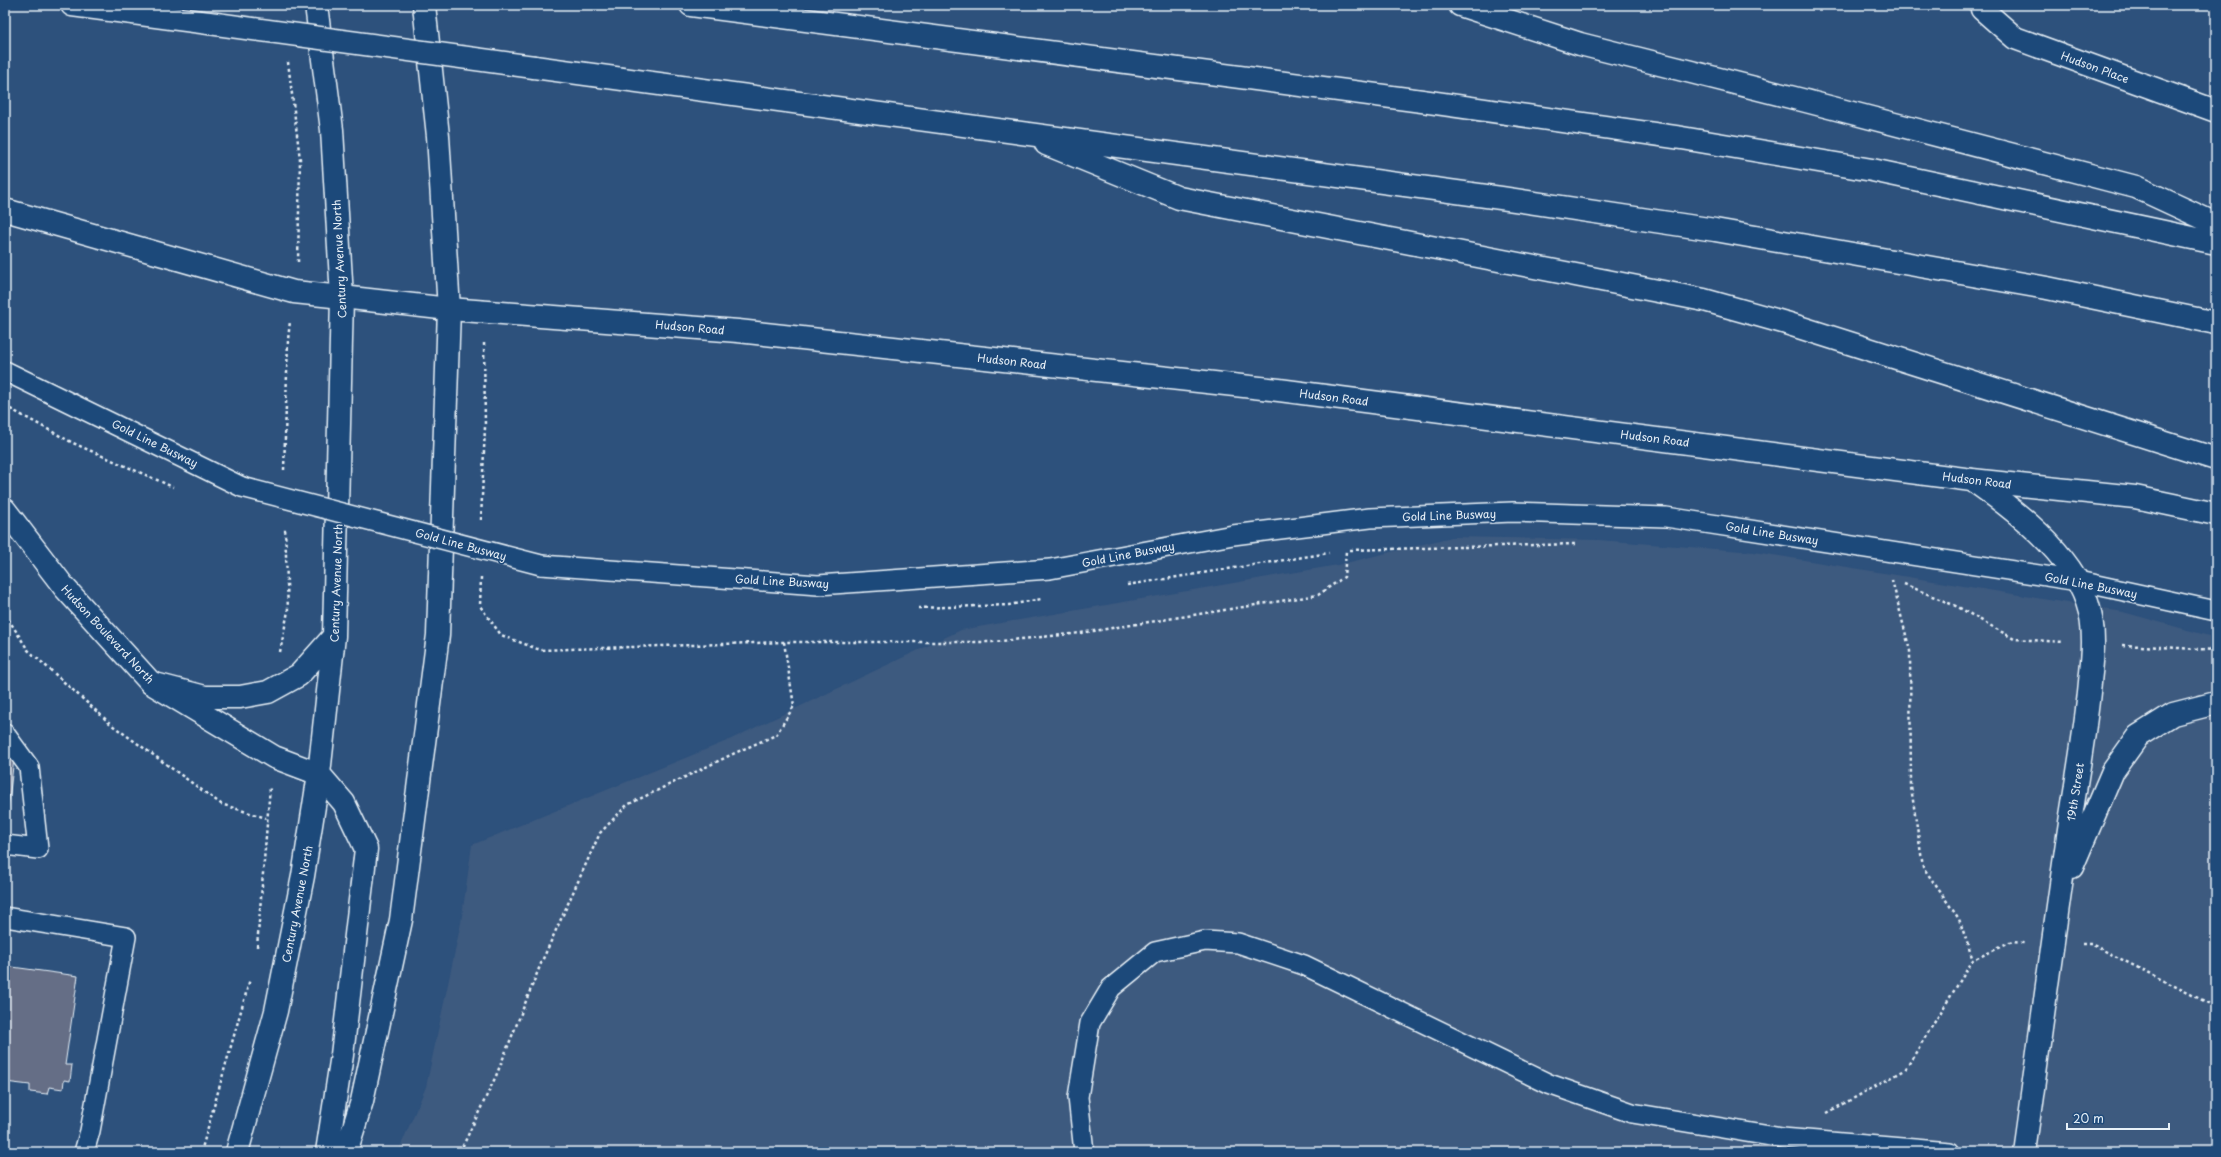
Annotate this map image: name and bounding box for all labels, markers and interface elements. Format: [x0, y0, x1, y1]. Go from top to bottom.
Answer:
street label: Hudson Place [2059, 47, 2131, 87]
street label: Century Avenue North [327, 199, 351, 319]
street label: Hudson Road [655, 316, 725, 338]
street label: Hudson Road [977, 349, 1047, 373]
street label: Hudson Road [1299, 384, 1369, 410]
street label: Gold Line Busway [109, 415, 201, 471]
street label: Hudson Road [1620, 425, 1690, 451]
street label: Hudson Road [1942, 467, 2012, 493]
street label: Gold Line Busway [1402, 505, 1496, 525]
street label: Gold Line Busway [1724, 517, 1820, 549]
street label: Century Avenue North [325, 523, 347, 643]
street label: Gold Line Busway [413, 524, 509, 564]
street label: Gold Line Busway [1080, 537, 1176, 571]
street label: Gold Line Busway [2043, 568, 2139, 602]
street label: Gold Line Busway [735, 570, 829, 592]
street label: Hudson Boulevard North [58, 581, 158, 687]
street label: 19th Street [2062, 761, 2088, 822]
street label: Century Avenue North [277, 844, 317, 964]
scale bar [2067, 1105, 2169, 1131]
text: 20 m [2073, 1109, 2104, 1127]

